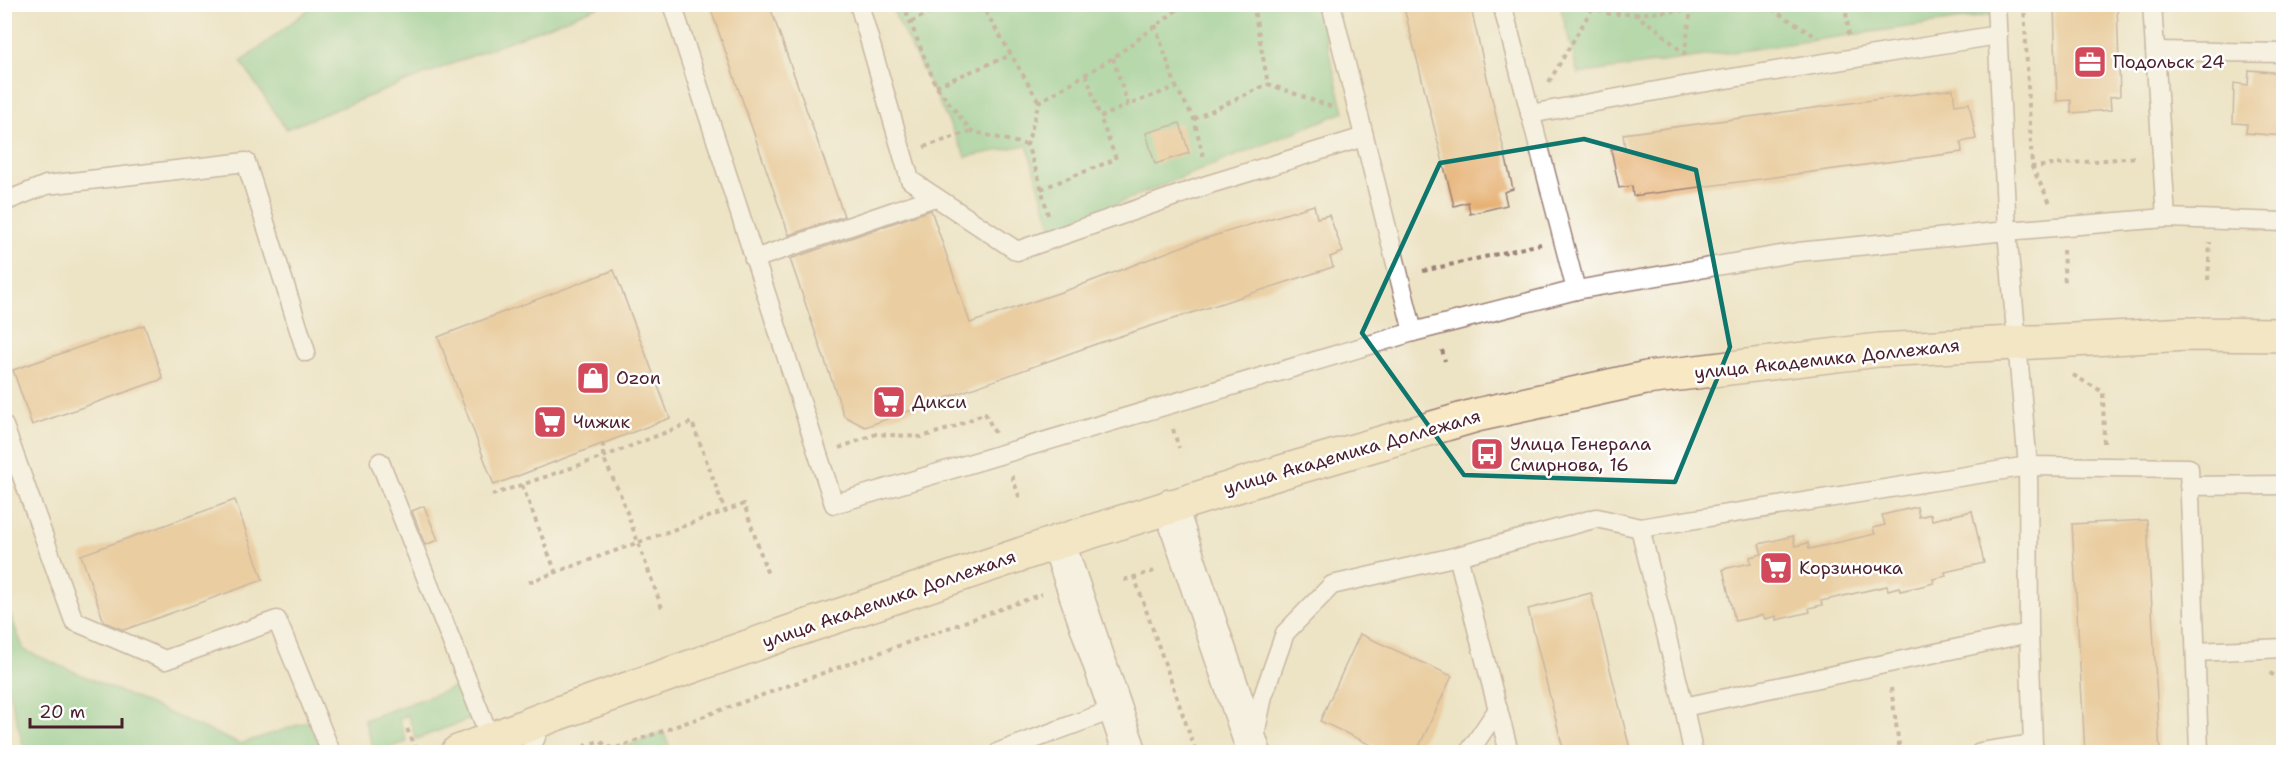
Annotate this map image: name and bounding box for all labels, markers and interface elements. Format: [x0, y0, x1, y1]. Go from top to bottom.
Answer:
office icon: Подольск 24 [2072, 44, 2108, 80]
place label: Подольск 24 [2113, 50, 2225, 74]
street label: улица Академика Доллежаля [1693, 333, 1961, 385]
shop icon: Ozon [575, 360, 611, 396]
place label: Ozon [616, 366, 661, 390]
supermarket icon: Дикси [871, 384, 907, 420]
place label: Дикси [912, 390, 967, 414]
supermarket icon: Чижик [532, 404, 568, 440]
street label: улица Академика Доллежаля [1220, 404, 1484, 500]
place label: Чижик [573, 410, 631, 434]
place label: Улица Генерала Смирнова, 16 [1510, 432, 1651, 477]
bus stop icon: Улица Генерала Смирнова, 16 [1469, 436, 1505, 472]
street label: улица Академика Доллежаля [759, 544, 1019, 654]
supermarket icon: Корзиночка [1758, 550, 1794, 586]
place label: Корзиночка [1799, 556, 1903, 580]
scale bar [30, 691, 122, 729]
text: 20 m [39, 700, 85, 724]

